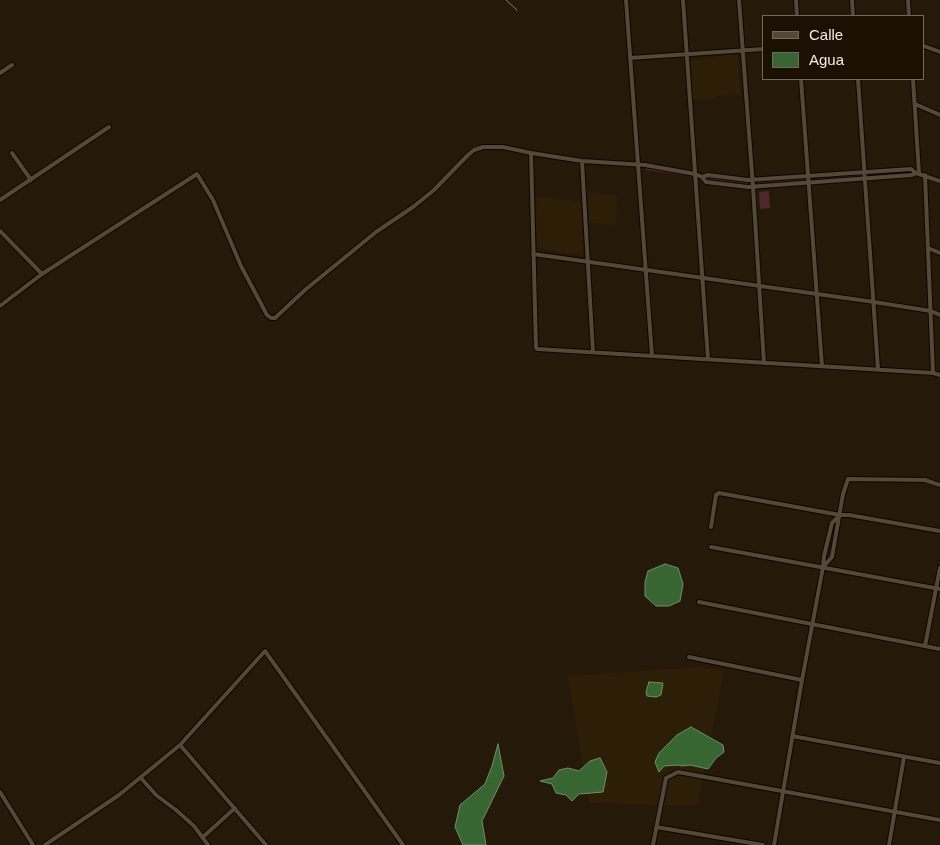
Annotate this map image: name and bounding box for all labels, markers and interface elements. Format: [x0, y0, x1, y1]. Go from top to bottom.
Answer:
legend [762, 15, 925, 80]
text: Calle [809, 26, 843, 43]
text: Agua [809, 51, 844, 68]

